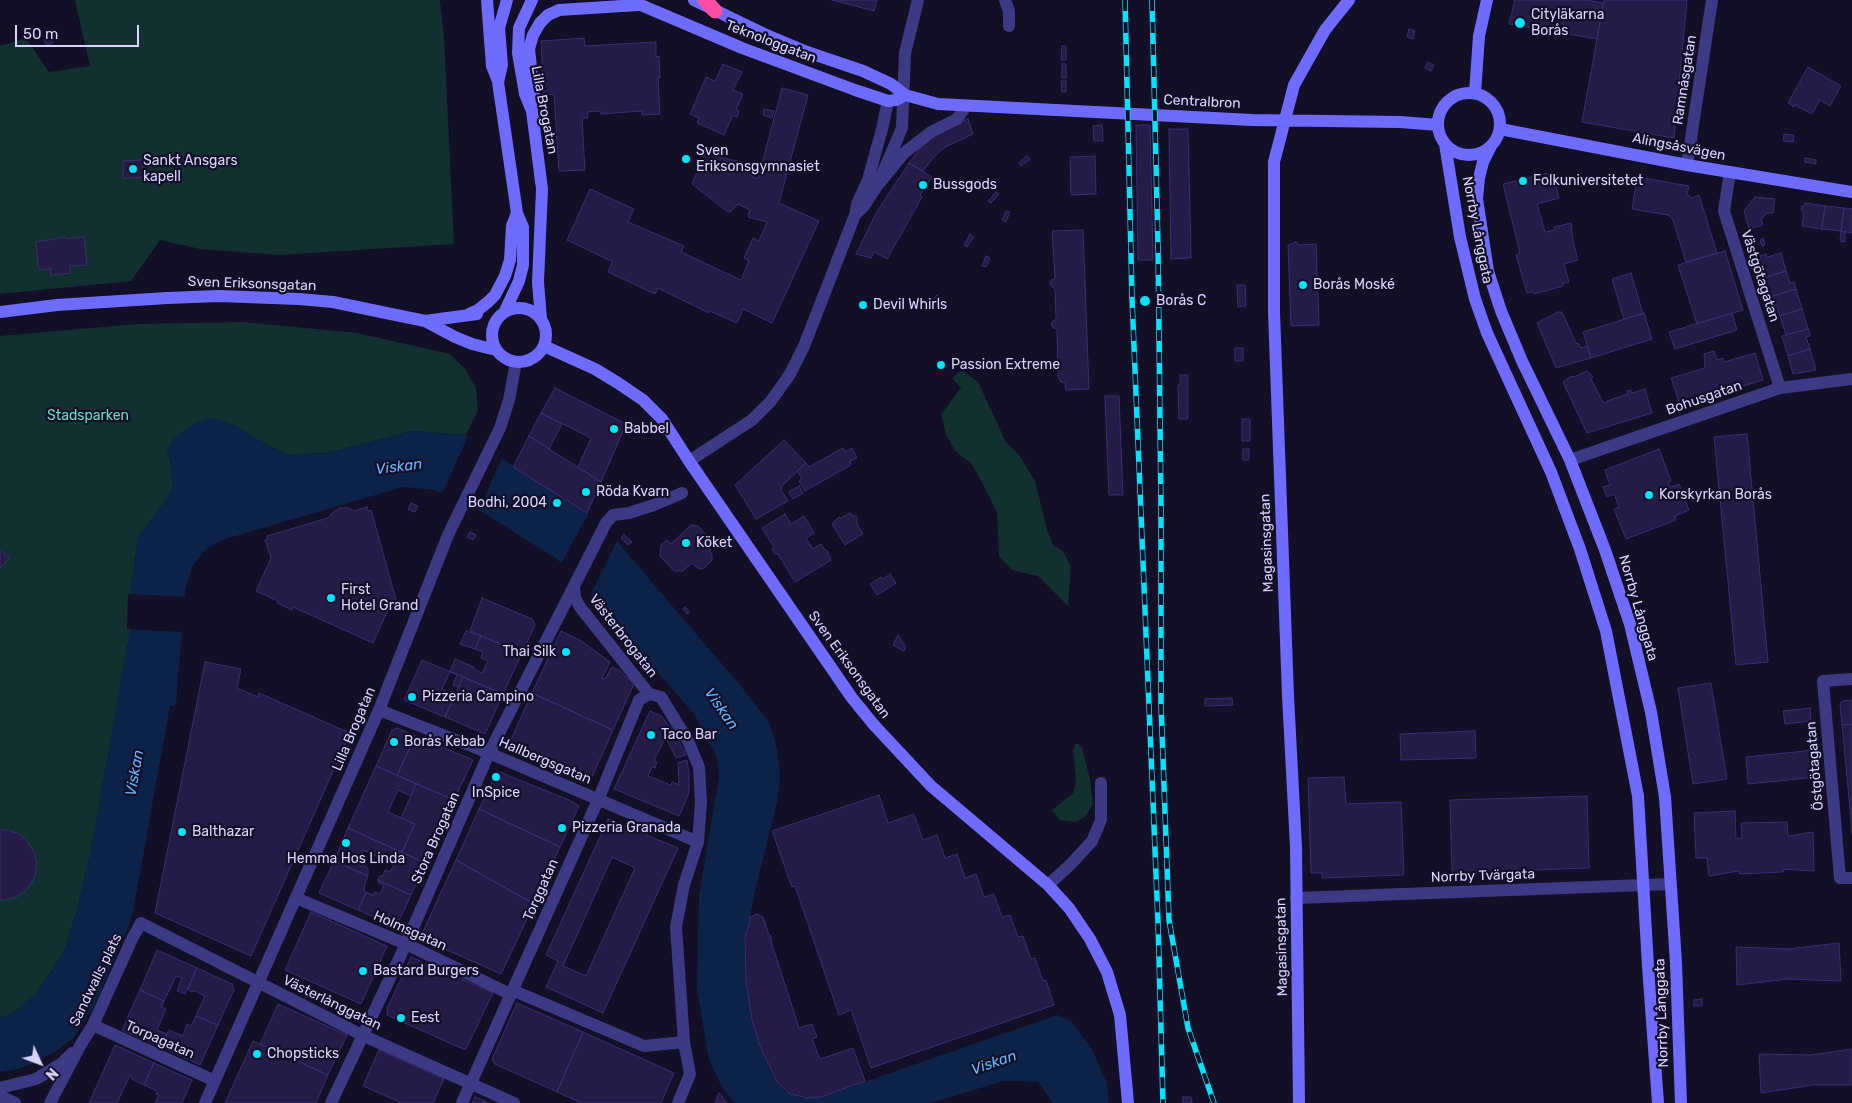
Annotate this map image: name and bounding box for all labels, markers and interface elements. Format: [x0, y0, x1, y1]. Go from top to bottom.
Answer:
place label: Cityläkarna Borås [1531, 7, 1604, 40]
scale bar [18, 15, 141, 47]
marker: Cityläkarna Borås [1513, 16, 1527, 30]
street label: Teknologgatan [723, 17, 819, 67]
text: 50 m [23, 25, 58, 43]
street label: Ramnåsgatan [1670, 34, 1700, 126]
street label: Lilla Brogatan [527, 64, 561, 156]
street label: Centralbron [1163, 92, 1241, 112]
street label: Alingsåsvägen [1631, 130, 1727, 164]
place label: Sven Eriksonsgymnasiet [696, 143, 820, 176]
place label: Sankt Ansgars kapell [143, 153, 238, 186]
marker: Sven Eriksonsgymnasiet [680, 153, 692, 165]
marker: Sankt Ansgars kapell [127, 163, 139, 175]
place label: Folkuniversitetet [1533, 173, 1643, 189]
street label: Norrby Långgata [1458, 175, 1496, 285]
marker: Folkuniversitetet [1517, 175, 1529, 187]
place label: Bussgods [933, 177, 997, 193]
marker: Bussgods [917, 179, 929, 191]
street label: Västgötagatan [1737, 228, 1783, 324]
street label: Sven Eriksonsgatan [187, 273, 317, 295]
place label: Borås Moské [1313, 277, 1395, 293]
marker: Borås Moské [1297, 279, 1309, 291]
place label: Borås C [1156, 293, 1206, 309]
marker: Borås C [1138, 294, 1152, 308]
place label: Devil Whirls [873, 297, 947, 313]
marker: Devil Whirls [857, 299, 869, 311]
place label: Passion Extreme [951, 357, 1060, 373]
marker: Passion Extreme [935, 359, 947, 371]
street label: Bohusgatan [1664, 377, 1744, 419]
park label: Stadsparken [47, 408, 129, 424]
place label: Babbel [624, 421, 669, 437]
marker: Babbel [608, 423, 620, 435]
water label: Viskan [375, 455, 423, 479]
place label: Röda Kvarn [596, 484, 669, 500]
marker: Röda Kvarn [580, 486, 592, 498]
place label: Korskyrkan Borås [1659, 487, 1772, 503]
marker: Korskyrkan Borås [1643, 489, 1655, 501]
street label: Magasinsgatan [1257, 493, 1277, 593]
place label: Bodhi, 2004 [468, 495, 547, 511]
marker: Bodhi, 2004 [551, 497, 563, 509]
place label: Köket [696, 535, 732, 551]
marker: Köket [680, 537, 692, 549]
street label: Norrby Långgata [1615, 553, 1661, 663]
place label: First Hotel Grand [341, 582, 418, 614]
street label: Västerbrogatan [585, 591, 661, 681]
marker: First Hotel Grand [325, 592, 337, 604]
street label: Sven Eriksonsgatan [804, 608, 894, 722]
place label: Thai Silk [502, 644, 556, 660]
marker: Thai Silk [560, 646, 572, 658]
street label: Lilla Brogatan [329, 685, 379, 773]
water label: Viskan [700, 685, 742, 733]
place label: Pizzeria Campino [422, 689, 534, 705]
marker: Pizzeria Campino [406, 691, 418, 703]
street label: Östgötagatan [1803, 721, 1827, 811]
place label: Taco Bar [661, 727, 717, 743]
marker: Taco Bar [645, 729, 657, 741]
place label: Borås Kebab [404, 734, 485, 750]
street label: Hallbergsgatan [496, 734, 594, 788]
marker: Borås Kebab [388, 736, 400, 748]
water label: Viskan [122, 748, 148, 798]
marker: InSpice [490, 771, 502, 783]
place label: InSpice [472, 785, 520, 801]
street label: Stora Brogatan [408, 789, 464, 887]
place label: Pizzeria Granada [572, 820, 681, 836]
marker: Pizzeria Granada [556, 822, 568, 834]
place label: Balthazar [192, 824, 254, 840]
marker: Balthazar [176, 826, 188, 838]
marker: Hemma Hos Linda [340, 837, 352, 849]
place label: Hemma Hos Linda [287, 851, 405, 867]
street label: Torggatan [520, 856, 562, 924]
street label: Norrby Tvärgata [1431, 866, 1535, 886]
street label: Magasinsgatan [1273, 897, 1291, 997]
street label: Holmsgatan [371, 907, 449, 955]
street label: Sandwalls plats [66, 931, 126, 1029]
street label: Norrby Långgata [1652, 958, 1672, 1068]
place label: Bastard Burgers [373, 963, 479, 979]
marker: Bastard Burgers [357, 965, 369, 977]
street label: Västerlånggatan [280, 972, 384, 1034]
place label: Eest [411, 1010, 440, 1026]
marker: Eest [395, 1012, 407, 1024]
street label: Torpagatan [123, 1017, 197, 1063]
north arrow [15, 1038, 65, 1088]
place label: Chopsticks [267, 1046, 339, 1062]
water label: Viskan [969, 1047, 1019, 1079]
marker: Chopsticks [251, 1048, 263, 1060]
text: N [42, 1064, 61, 1083]

